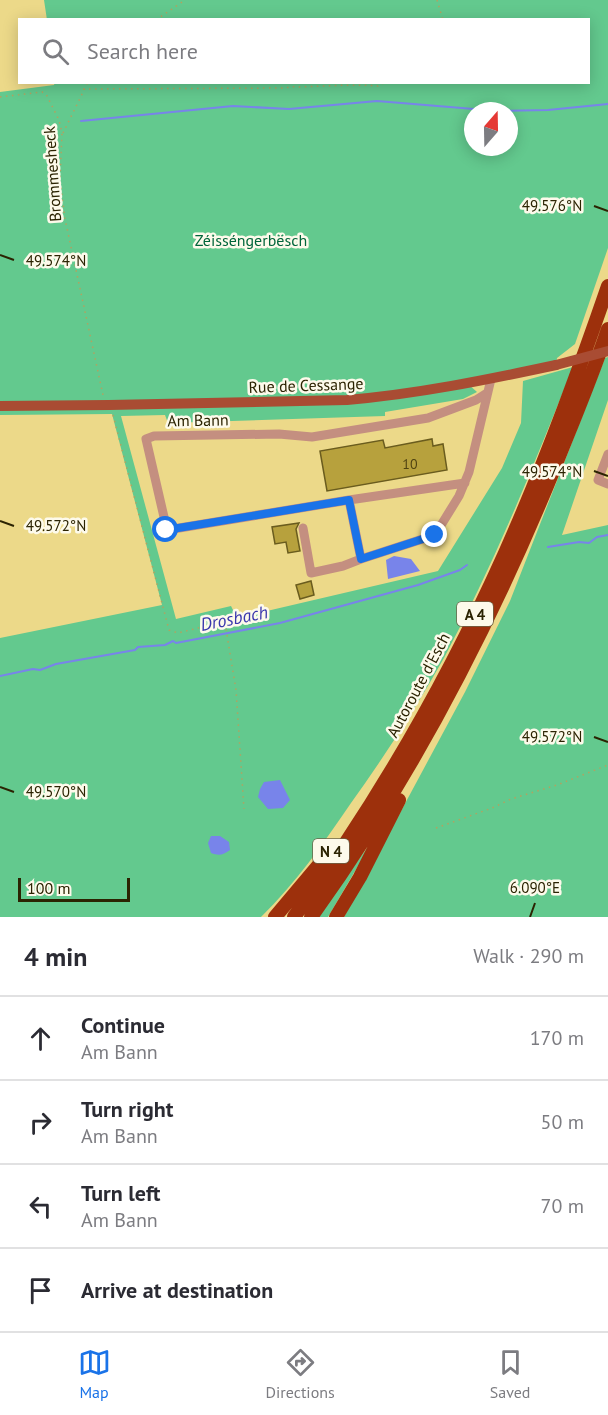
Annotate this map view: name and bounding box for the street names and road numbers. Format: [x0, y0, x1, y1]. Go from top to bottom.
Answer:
street label: Brommesheck [39, 125, 65, 222]
street label: Rue de Cessange [248, 373, 364, 397]
street label: Am Bann [167, 409, 229, 431]
road number: A 4 [457, 602, 493, 626]
street label: Autoroute d'Esch [382, 629, 454, 741]
road number: N 4 [313, 839, 349, 863]

